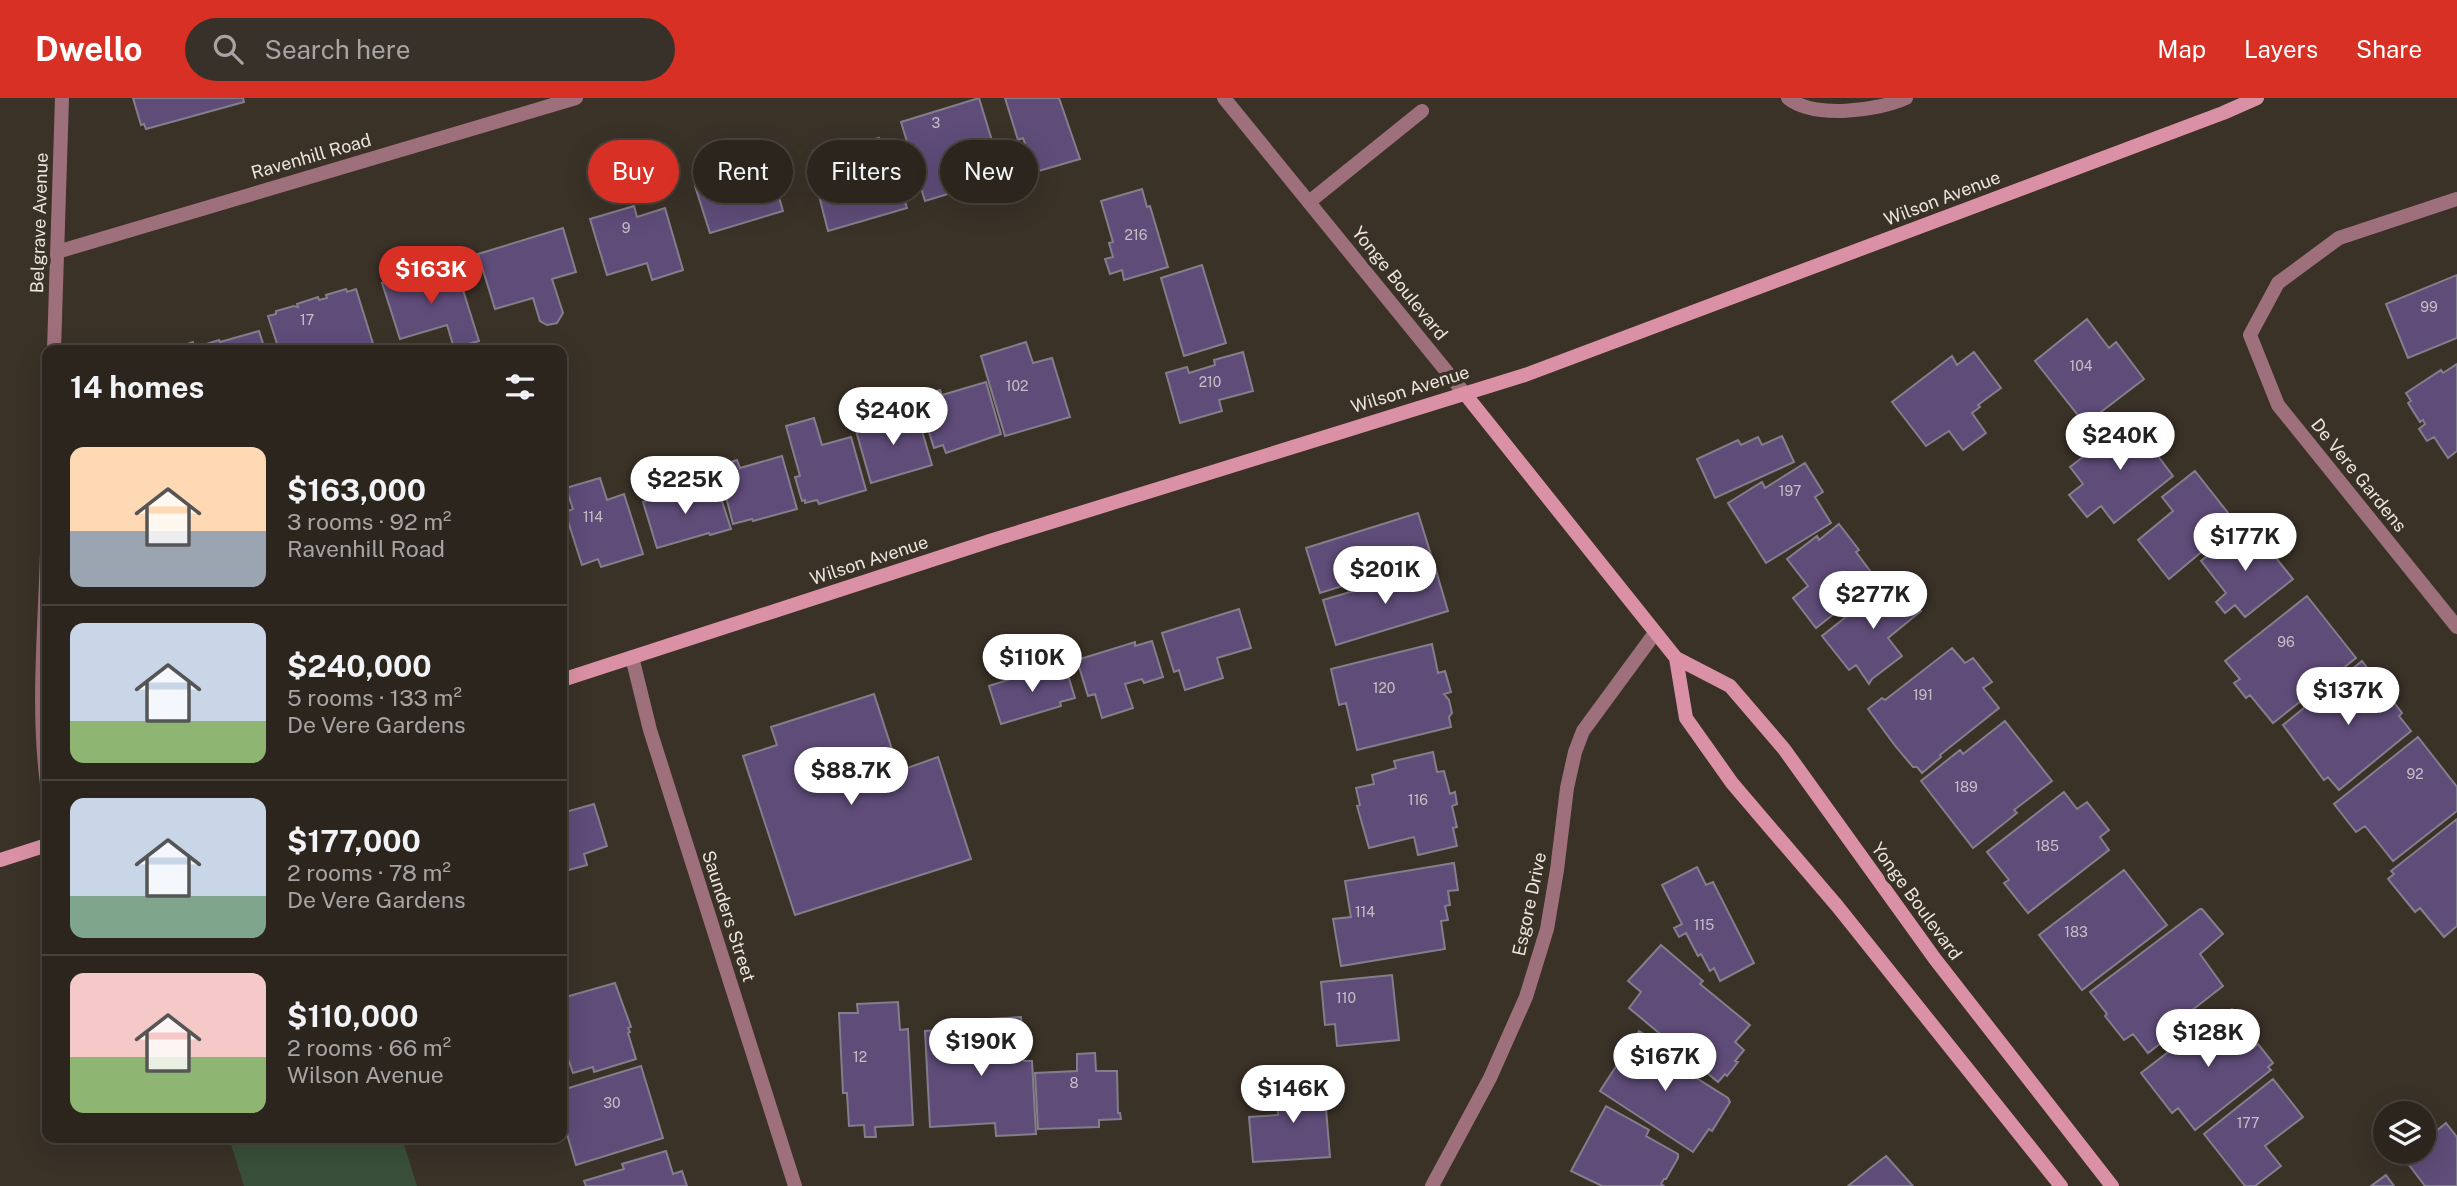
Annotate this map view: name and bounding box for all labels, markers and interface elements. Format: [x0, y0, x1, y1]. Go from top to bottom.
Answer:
search box [185, 18, 675, 81]
text: Dwello [35, 30, 143, 68]
icon: search [209, 30, 247, 68]
text: Search here [265, 34, 411, 65]
text: Map [2157, 35, 2206, 63]
text: Layers [2244, 35, 2318, 63]
text: Share [2356, 35, 2422, 63]
house number: 3 [932, 115, 941, 131]
street label: Ravenhill Road [249, 129, 373, 183]
chip: Buy [588, 140, 679, 203]
chip: Rent [693, 140, 793, 203]
chip: Filters [807, 140, 926, 203]
chip: New [940, 140, 1038, 203]
street label: Belgrave Avenue [26, 152, 52, 294]
street label: Wilson Avenue [1881, 166, 2003, 230]
house number: 9 [622, 220, 631, 236]
street label: Yonge Boulevard [1348, 222, 1452, 344]
house number: 216 [1125, 227, 1148, 243]
pin: $163K [382, 246, 480, 306]
text: $163K [395, 255, 467, 282]
house number: 99 [2420, 299, 2438, 315]
house number: 17 [300, 312, 314, 328]
house number: 104 [2069, 358, 2093, 374]
street label: Wilson Avenue [1348, 361, 1472, 417]
icon: filters [501, 368, 539, 406]
text: 14 homes [70, 369, 204, 405]
house number: 210 [1199, 374, 1221, 390]
house number: 102 [1006, 378, 1028, 394]
pin: $240K [844, 388, 942, 447]
text: $240K [855, 396, 931, 423]
pin: $240K [2071, 412, 2169, 472]
street label: De Vere Gardens [2307, 414, 2411, 536]
text: $240K [2082, 421, 2158, 448]
pin: $225K [636, 456, 734, 516]
text: $225K [647, 465, 723, 492]
text: $163,000 [287, 472, 426, 508]
icon: home [126, 475, 210, 559]
house number: 197 [1779, 483, 1801, 499]
text: 3 rooms · 92 m² [287, 508, 452, 535]
house number: 114 [583, 509, 603, 525]
pin: $177K [2196, 514, 2294, 573]
text: $177K [2210, 522, 2280, 549]
street label: Wilson Avenue [807, 531, 931, 589]
text: Ravenhill Road [287, 535, 445, 562]
pin: $201K [1336, 546, 1434, 606]
text: $201K [1349, 555, 1421, 582]
pin: $277K [1824, 572, 1922, 631]
text: $277K [1835, 580, 1911, 607]
pin: $110K [983, 634, 1081, 694]
house number: 96 [2277, 634, 2295, 650]
text: $110K [999, 643, 1065, 670]
text: $240,000 [287, 648, 432, 684]
icon: home [126, 651, 210, 735]
pin: $137K [2299, 668, 2397, 727]
text: $137K [2312, 676, 2384, 703]
house number: 120 [1373, 680, 1395, 696]
text: 5 rooms · 133 m² [287, 684, 462, 711]
house number: 191 [1913, 687, 1933, 703]
text: De Vere Gardens [287, 711, 466, 738]
pin: $88.7K [794, 748, 908, 807]
text: $88.7K [810, 756, 892, 783]
house number: 92 [2406, 766, 2424, 782]
house number: 189 [1954, 779, 1978, 795]
house number: 116 [1408, 792, 1428, 808]
text: $177,000 [287, 823, 421, 859]
icon: home [126, 826, 210, 910]
street label: Yonge Boulevard [1867, 838, 1967, 964]
house number: 185 [2035, 838, 2059, 854]
street label: Saunders Street [698, 848, 760, 984]
street label: Esgore Drive [1508, 850, 1550, 958]
text: 2 rooms · 78 m² [287, 859, 451, 886]
text: De Vere Gardens [287, 886, 466, 913]
house number: 114 [1355, 904, 1375, 920]
house number: 115 [1694, 917, 1714, 933]
house number: 183 [2064, 924, 2088, 940]
house number: 110 [1336, 990, 1356, 1006]
text: $110,000 [287, 998, 419, 1034]
icon: home [126, 1001, 210, 1085]
pin: $128K [2159, 1010, 2257, 1069]
pin: $190K [932, 1018, 1030, 1078]
text: $128K [2172, 1018, 2244, 1045]
text: $190K [945, 1027, 1017, 1054]
text: 2 rooms · 66 m² [287, 1034, 451, 1061]
pin: $167K [1616, 1034, 1714, 1093]
text: $167K [1629, 1042, 1701, 1069]
house number: 12 [853, 1049, 867, 1065]
text: Wilson Avenue [287, 1061, 444, 1088]
pin: $146K [1244, 1066, 1342, 1125]
text: $146K [1257, 1074, 1329, 1101]
house number: 8 [1069, 1075, 1079, 1091]
house number: 30 [603, 1095, 621, 1111]
map controls [2373, 1101, 2436, 1164]
button: layers [2373, 1101, 2436, 1164]
house number: 177 [2237, 1115, 2259, 1131]

